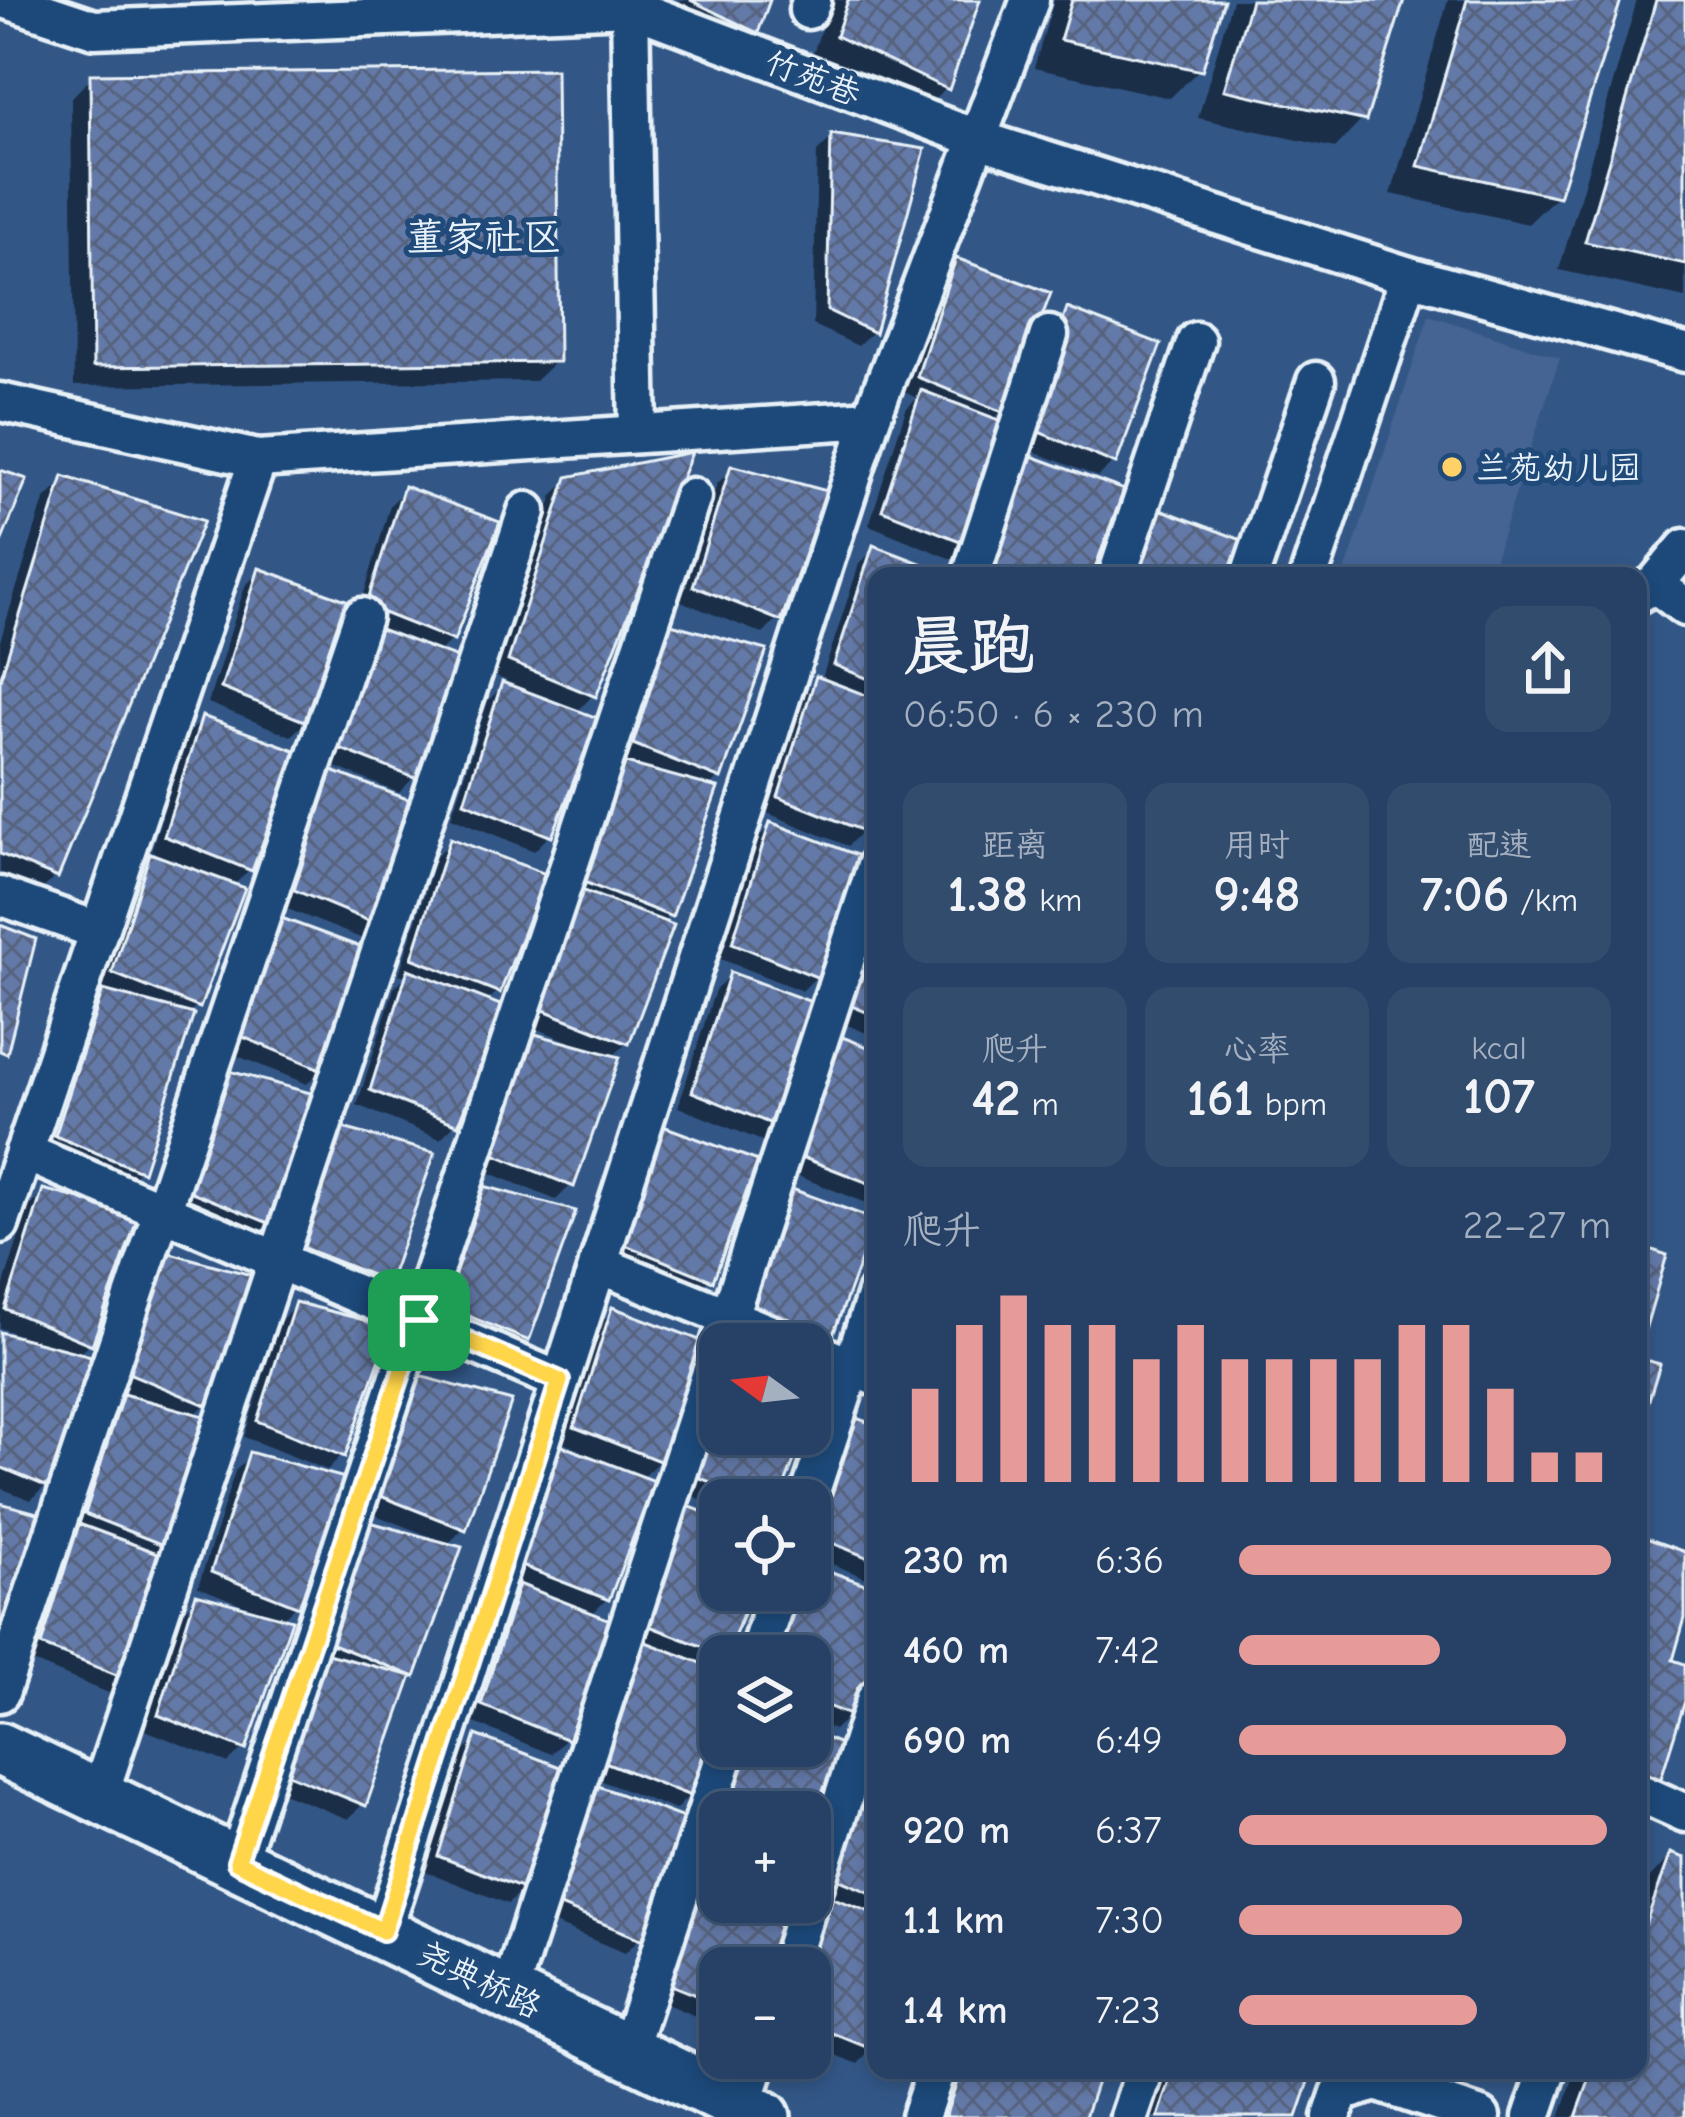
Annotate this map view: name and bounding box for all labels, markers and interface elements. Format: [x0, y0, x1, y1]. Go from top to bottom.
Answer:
street label: 竹苑巷 [760, 42, 866, 113]
district label: 董家社区 [406, 215, 562, 260]
place label: 兰苑幼儿园 [1476, 449, 1641, 487]
marker: 兰苑幼儿园 [1439, 454, 1465, 480]
button: share [1485, 606, 1611, 732]
text: 晨跑 [903, 609, 1035, 685]
text: 06:50 · 6 × 230 m [903, 692, 1204, 737]
text: 距离 [982, 826, 1048, 864]
text: 用时 [1224, 826, 1290, 864]
text: 配速 [1466, 826, 1532, 864]
text: 1.38 [948, 865, 1028, 924]
text: 9:48 [1213, 865, 1301, 924]
text: 7:06 [1420, 865, 1509, 924]
text: km [1028, 881, 1082, 919]
text: /km [1509, 881, 1578, 919]
text: kcal [1471, 1029, 1527, 1067]
text: 爬升 [982, 1030, 1048, 1068]
text: 心率 [1224, 1030, 1290, 1068]
text: 107 [1463, 1067, 1535, 1126]
text: 42 [971, 1069, 1021, 1128]
text: 161 [1187, 1069, 1254, 1128]
text: m [1021, 1085, 1059, 1123]
text: bpm [1254, 1085, 1327, 1123]
text: 22–27 m [1463, 1203, 1611, 1248]
text: 爬升 [903, 1208, 981, 1253]
pin [368, 1269, 470, 1371]
icon: arrive [386, 1287, 452, 1353]
north arrow [699, 1323, 831, 1455]
map controls [699, 1323, 831, 2079]
button: locate [699, 1479, 831, 1611]
text: 230 m [903, 1538, 1009, 1583]
text: 6:36 [1095, 1538, 1164, 1583]
text: 460 m [903, 1628, 1009, 1673]
text: 7:42 [1095, 1628, 1160, 1673]
button: layers [699, 1635, 831, 1767]
text: 690 m [903, 1718, 1011, 1763]
text: 6:49 [1095, 1718, 1163, 1763]
button: + [699, 1791, 831, 1923]
text: 920 m [903, 1808, 1010, 1853]
text: 6:37 [1095, 1808, 1161, 1853]
text: 1.1 km [903, 1898, 1005, 1943]
text: 7:30 [1095, 1898, 1164, 1943]
street label: 尧典桥路 [412, 1934, 547, 2026]
button: − [699, 1947, 831, 2079]
text: 1.4 km [903, 1988, 1008, 2033]
text: 7:23 [1095, 1988, 1161, 2033]

